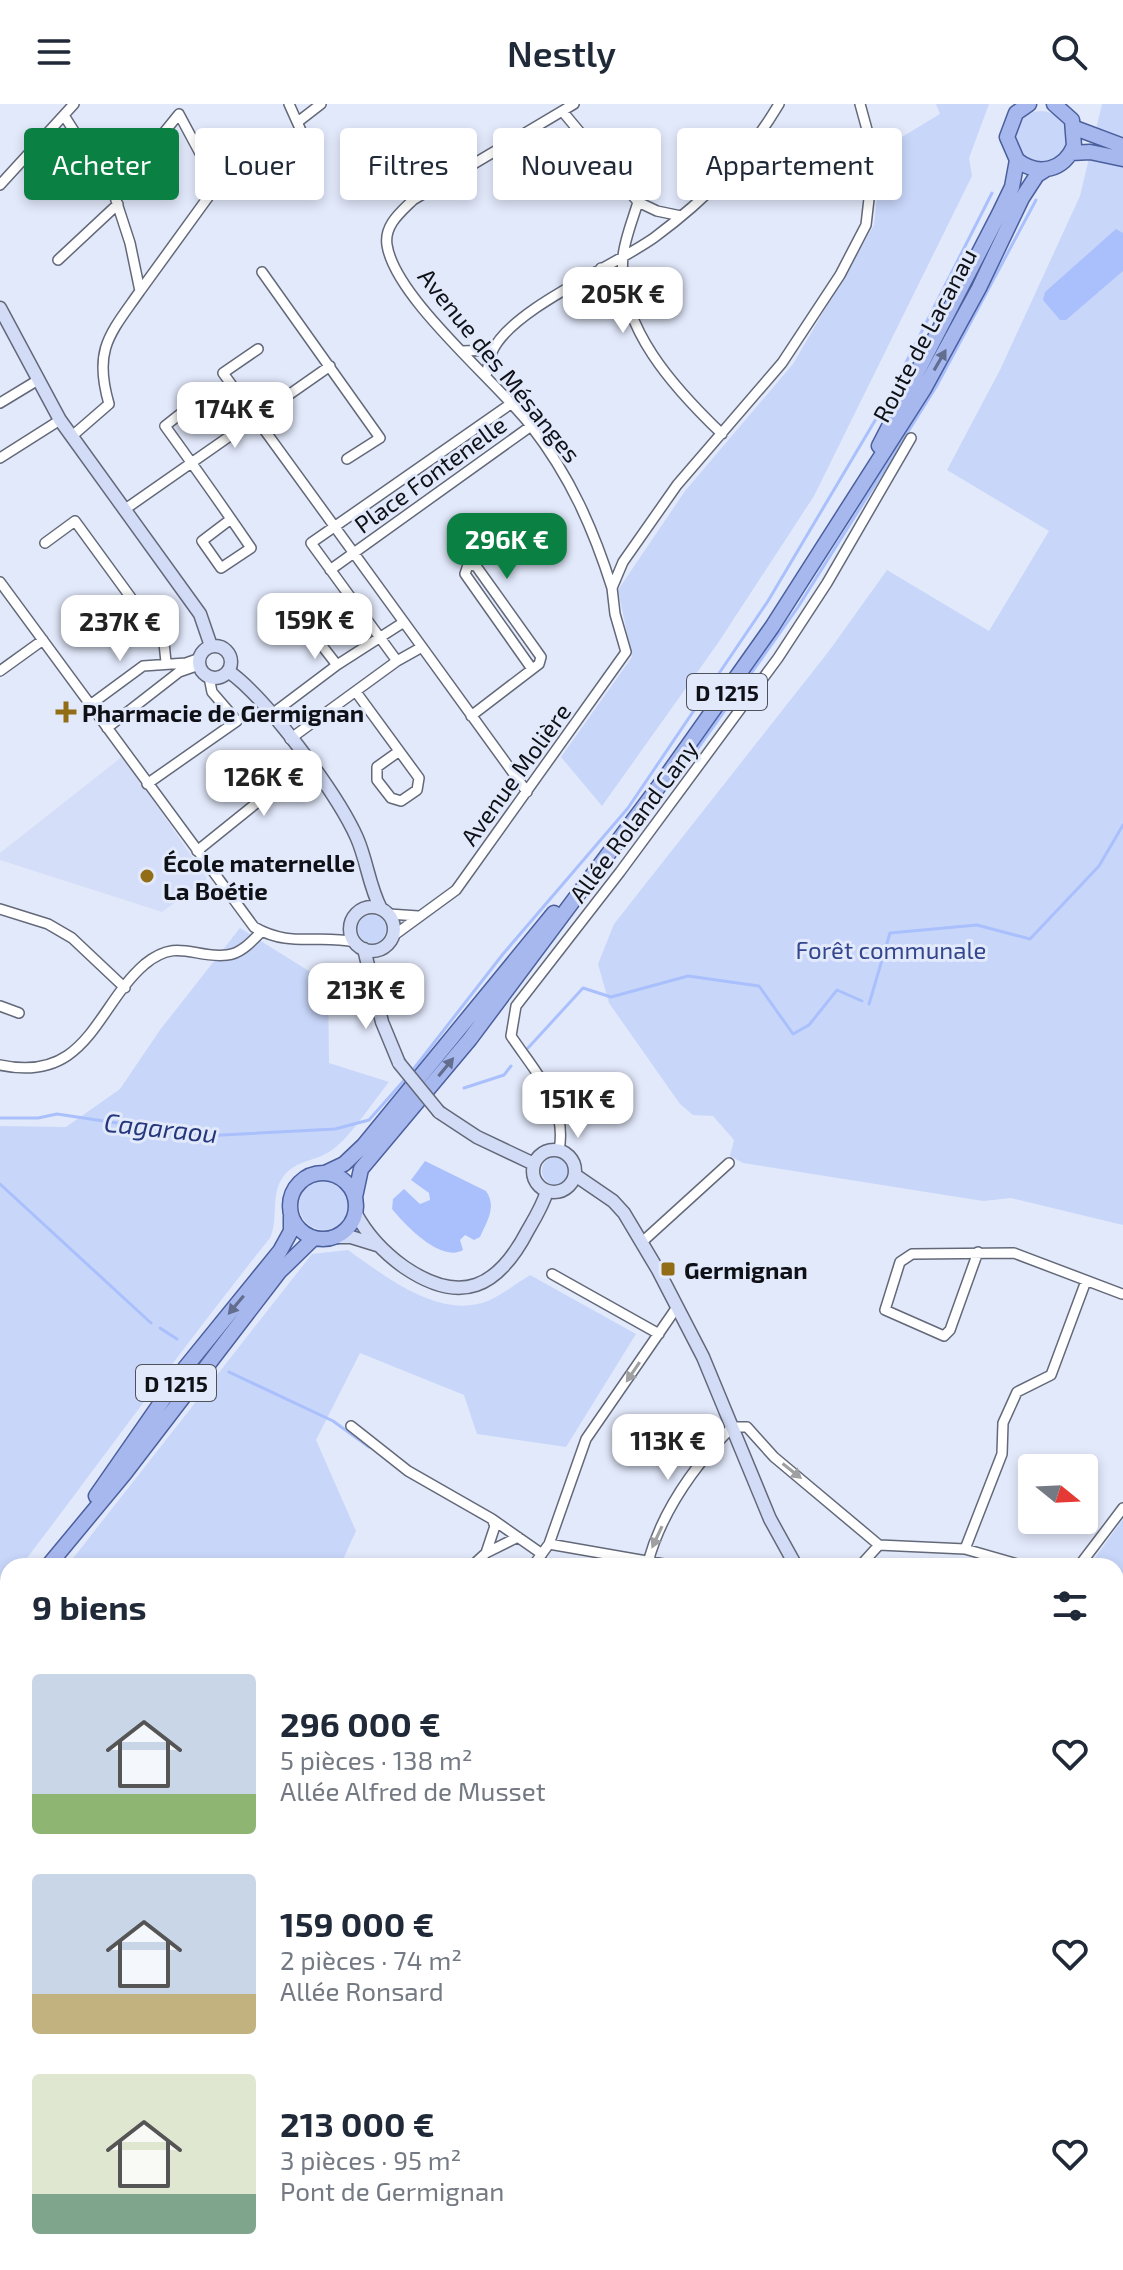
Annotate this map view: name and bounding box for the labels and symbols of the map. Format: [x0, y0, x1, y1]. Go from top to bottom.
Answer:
street label: Route de Lacanau [866, 243, 982, 427]
street label: Avenue des Mésanges [413, 262, 587, 468]
pin: 205K € [558, 267, 688, 335]
one-way arrow [933, 349, 947, 371]
pin: 174K € [170, 382, 300, 450]
street label: Place Fontenelle [349, 409, 511, 539]
pin: 296K € [442, 513, 572, 581]
pin: 159K € [250, 593, 380, 661]
pin: 237K € [55, 595, 185, 663]
road number: D 1215 [687, 674, 767, 710]
street label: Avenue Molière [454, 697, 576, 851]
place label: Pharmacie de Germignan [82, 698, 364, 727]
marker: Pharmacie de Germignan [57, 703, 75, 721]
street label: Allée Roland Cany [563, 734, 704, 908]
pin: 126K € [199, 750, 329, 818]
place label: École maternelle La Boétie [163, 848, 355, 905]
marker: École maternelle La Boétie [138, 867, 156, 885]
park label: Forêt communale [796, 935, 986, 964]
pin: 213K € [301, 963, 431, 1031]
one-way arrow [438, 1057, 455, 1078]
pin: 151K € [513, 1072, 643, 1140]
water label: Cagaraou [103, 1106, 219, 1148]
place label: Germignan [684, 1255, 808, 1284]
marker: Germignan [659, 1260, 677, 1278]
one-way arrow [228, 1294, 245, 1314]
one-way arrow [626, 1361, 641, 1382]
road number: D 1215 [136, 1365, 216, 1401]
pin: 113K € [603, 1414, 733, 1482]
north arrow [1018, 1454, 1098, 1534]
one-way arrow [782, 1463, 802, 1479]
one-way arrow [650, 1525, 664, 1549]

